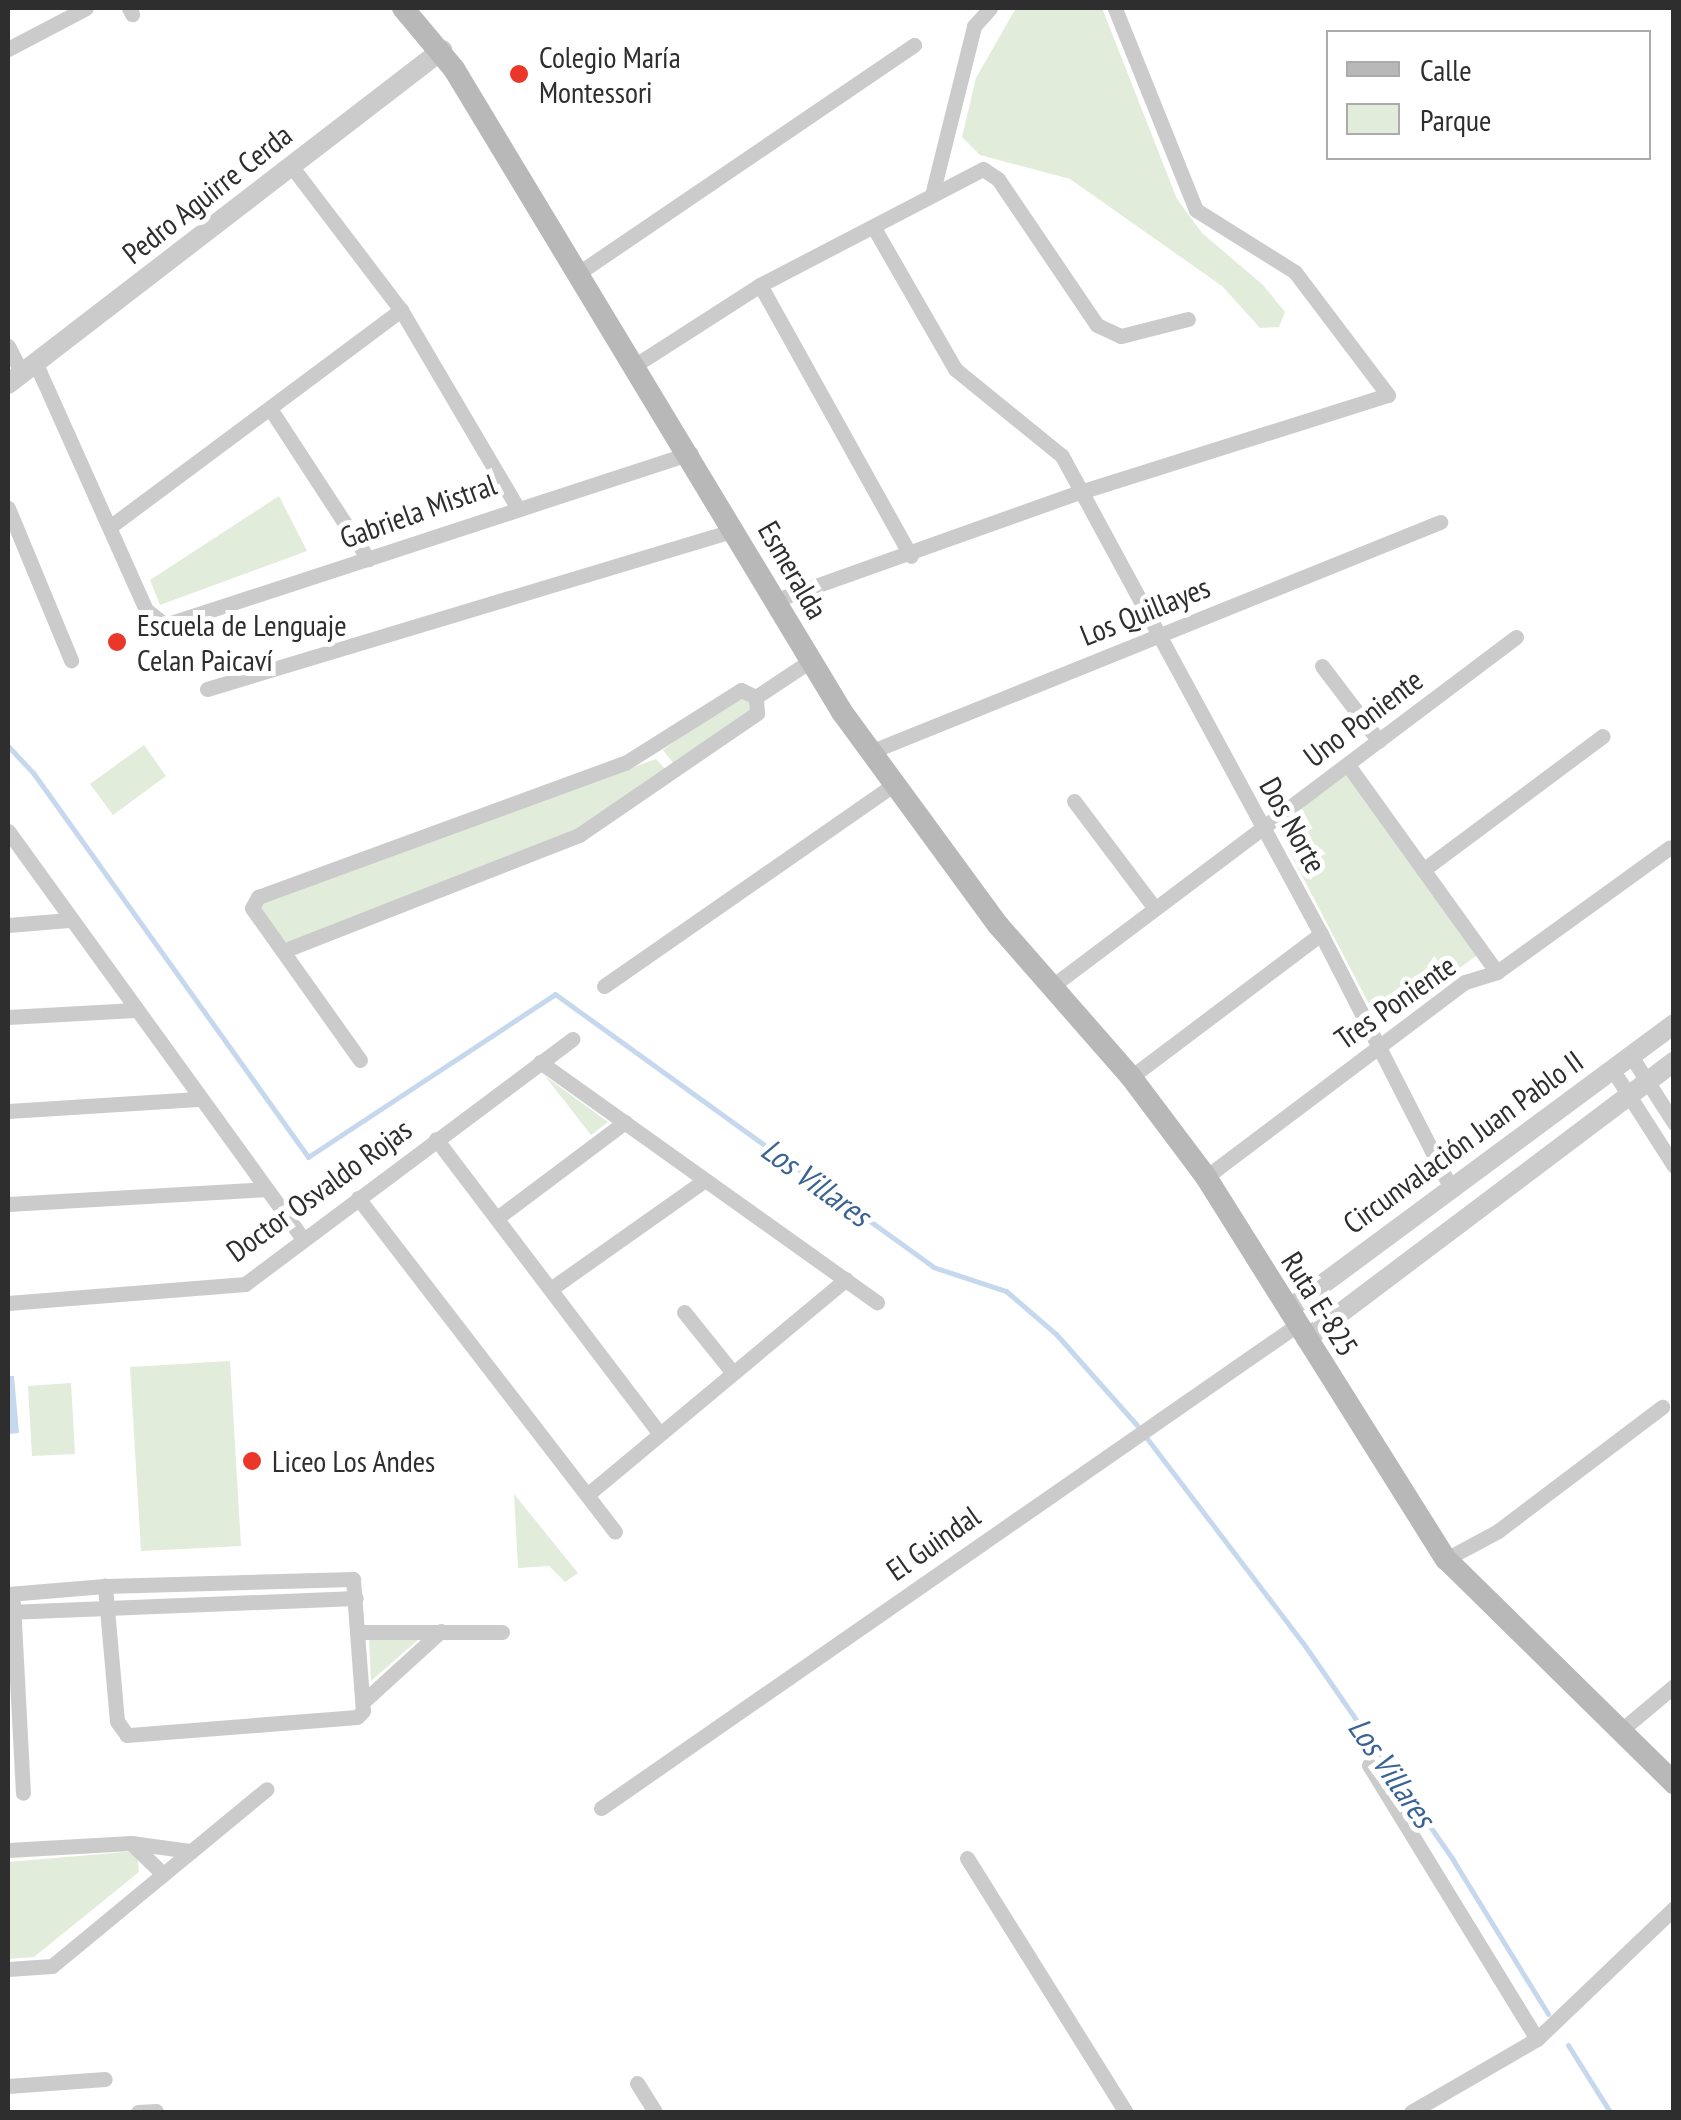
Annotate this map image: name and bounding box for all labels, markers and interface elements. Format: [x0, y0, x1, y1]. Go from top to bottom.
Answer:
legend [1326, 30, 1651, 160]
place label: Colegio María Montessori [539, 39, 681, 110]
text: Calle [1420, 50, 1472, 89]
marker: Colegio María Montessori [508, 63, 530, 85]
text: Parque [1420, 100, 1491, 139]
street label: Pedro Aguirre Cerda [115, 117, 299, 271]
street label: Gabriela Mistral [335, 466, 501, 556]
street label: Esmeralda [751, 515, 835, 625]
street label: Los Quillayes [1075, 569, 1215, 653]
place label: Escuela de Lenguaje Celan Paicaví [137, 607, 347, 678]
marker: Escuela de Lenguaje Celan Paicaví [106, 631, 128, 653]
street label: Uno Poniente [1297, 662, 1429, 774]
street label: Dos Norte [1252, 771, 1334, 879]
street label: Tres Poniente [1328, 947, 1462, 1057]
street label: Circunvalación Juan Pablo II [1336, 1043, 1590, 1241]
street label: Doctor Osvaldo Rojas [220, 1111, 418, 1269]
water label: Los Villares [754, 1130, 878, 1234]
street label: Ruta E-825 [1274, 1245, 1366, 1363]
place label: Liceo Los Andes [272, 1443, 436, 1479]
marker: Liceo Los Andes [241, 1450, 263, 1472]
street label: El Guindal [879, 1498, 987, 1588]
water label: Los Villares [1340, 1710, 1444, 1834]

